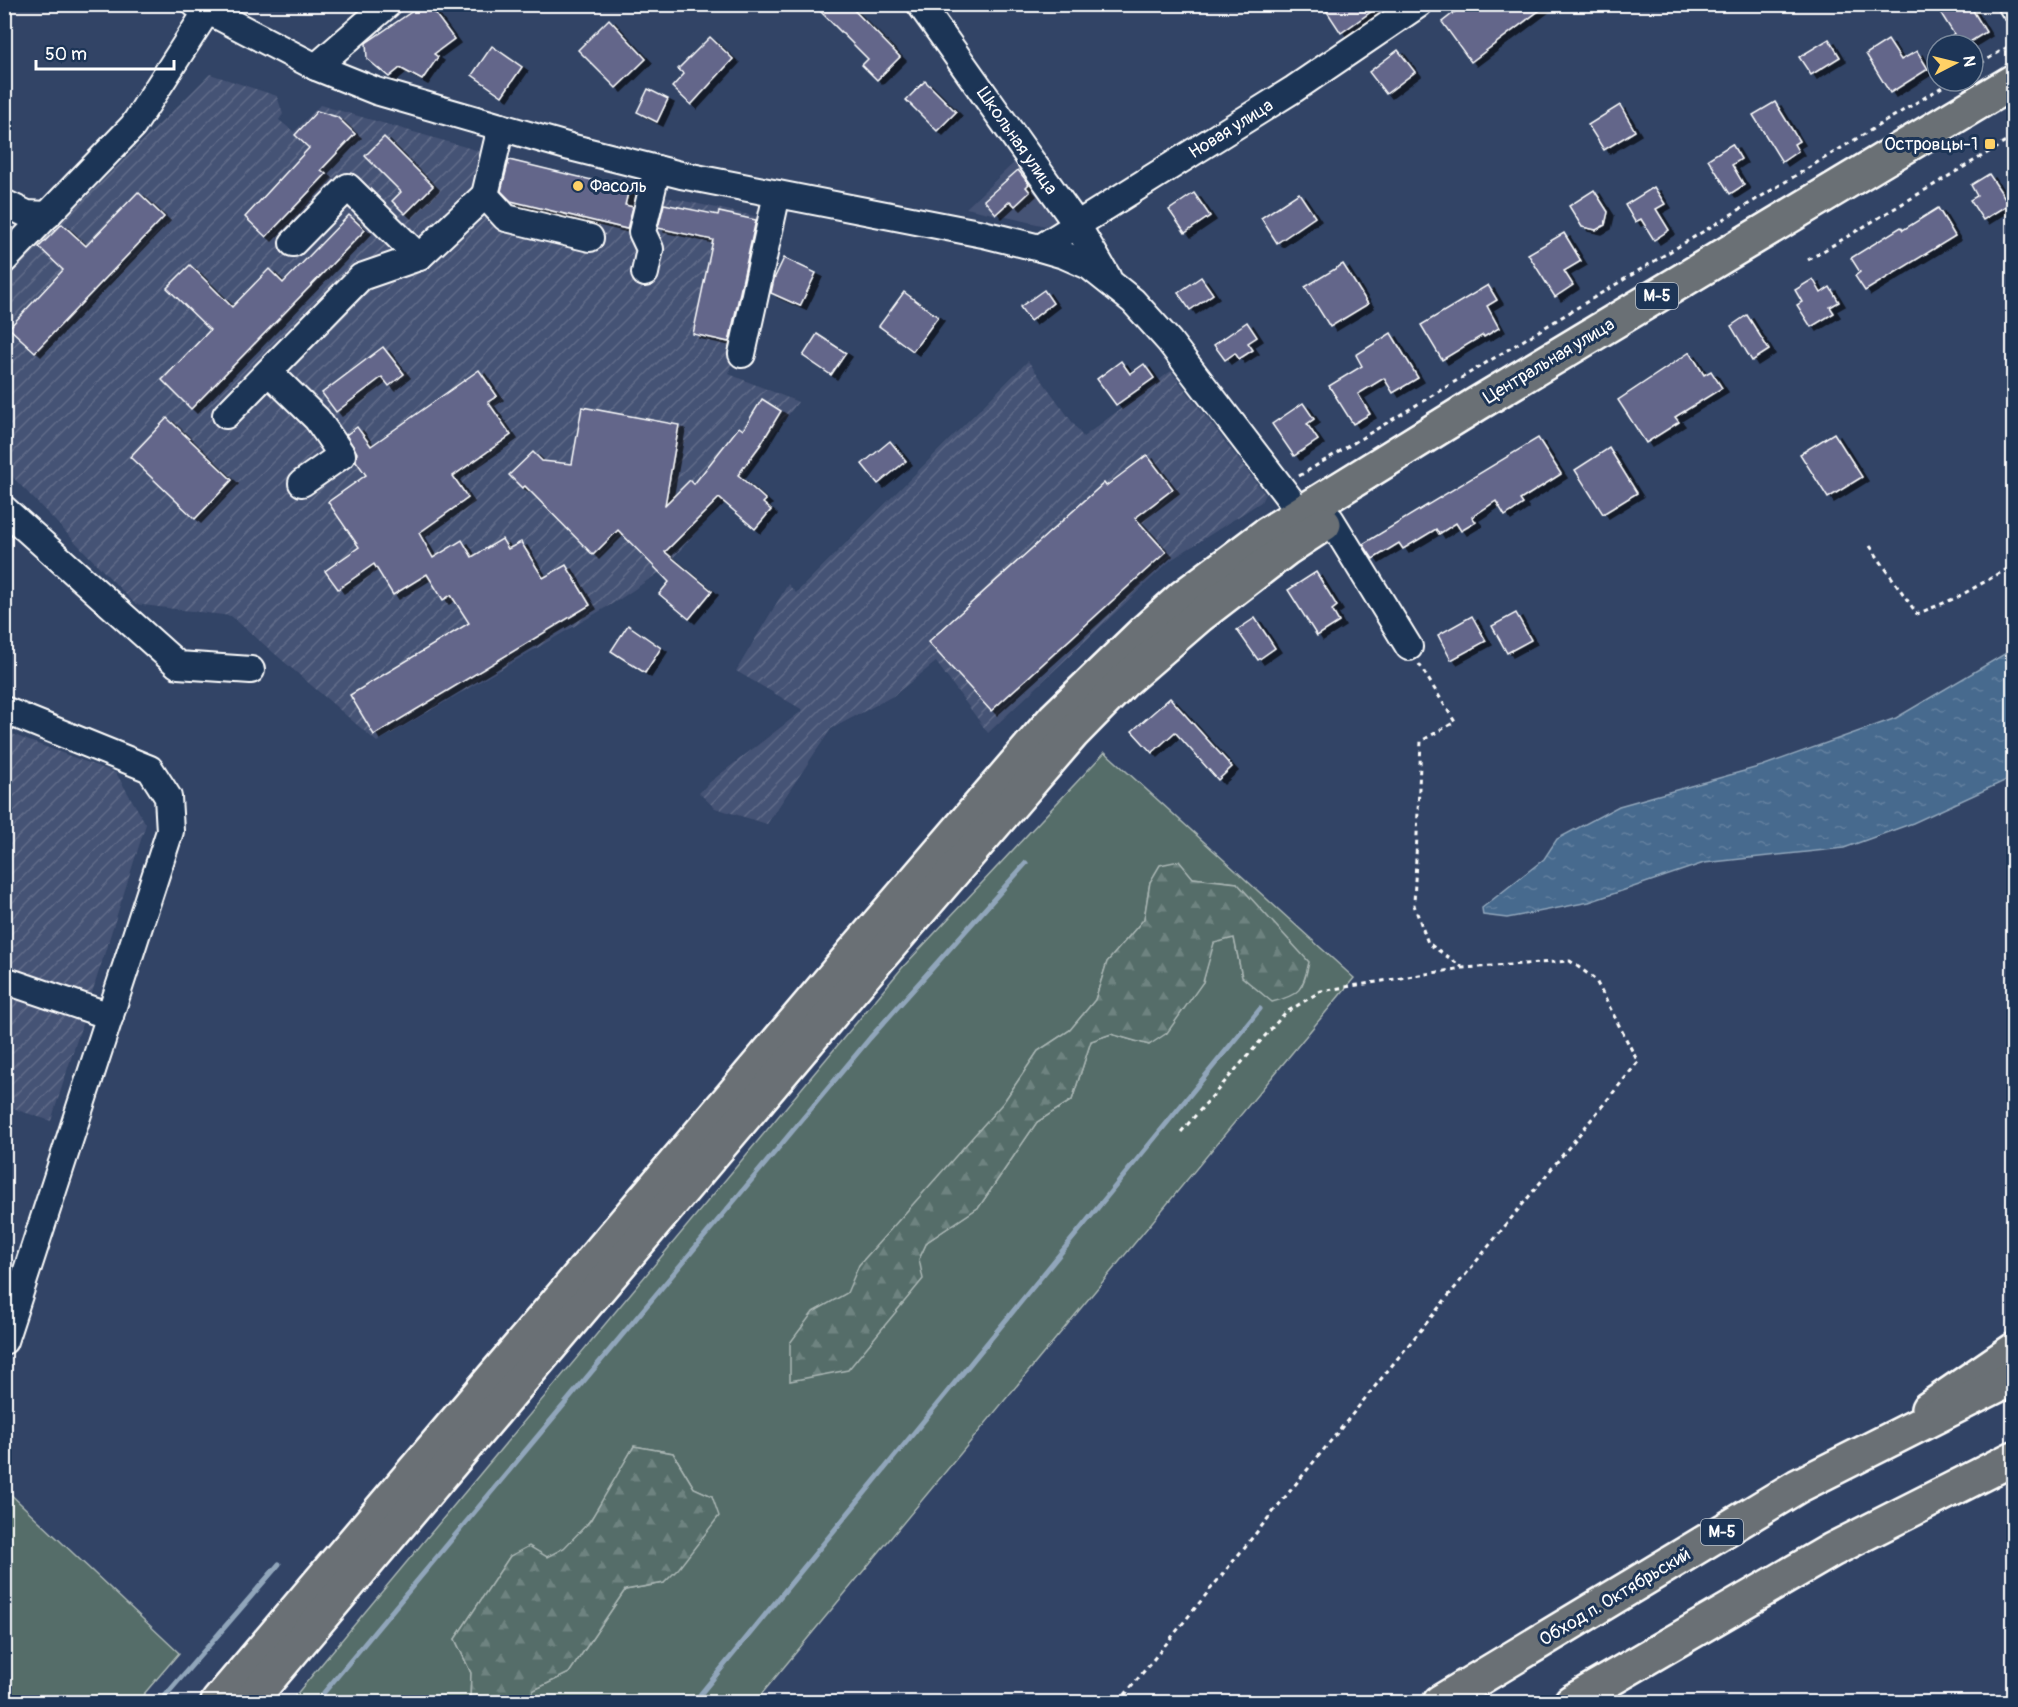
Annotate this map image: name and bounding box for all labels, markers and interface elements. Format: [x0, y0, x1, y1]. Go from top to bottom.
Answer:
scale bar [36, 33, 174, 71]
north arrow [1925, 33, 1985, 93]
text: 50 m [45, 43, 87, 66]
text: N [1958, 55, 1980, 68]
street label: Школьная улица [971, 83, 1063, 199]
street label: Новая улица [1184, 94, 1278, 164]
place label: Островцы-1 [1884, 133, 1978, 156]
marker: Островцы-1 [1983, 137, 1997, 151]
place label: Фасоль [590, 175, 647, 198]
marker: Фасоль [571, 179, 585, 193]
road number: М-5 [1636, 283, 1678, 309]
street label: Центральная улица [1479, 313, 1619, 409]
road number: М-5 [1701, 1519, 1743, 1545]
street label: Обход п. Октябрьский [1535, 1543, 1695, 1651]

